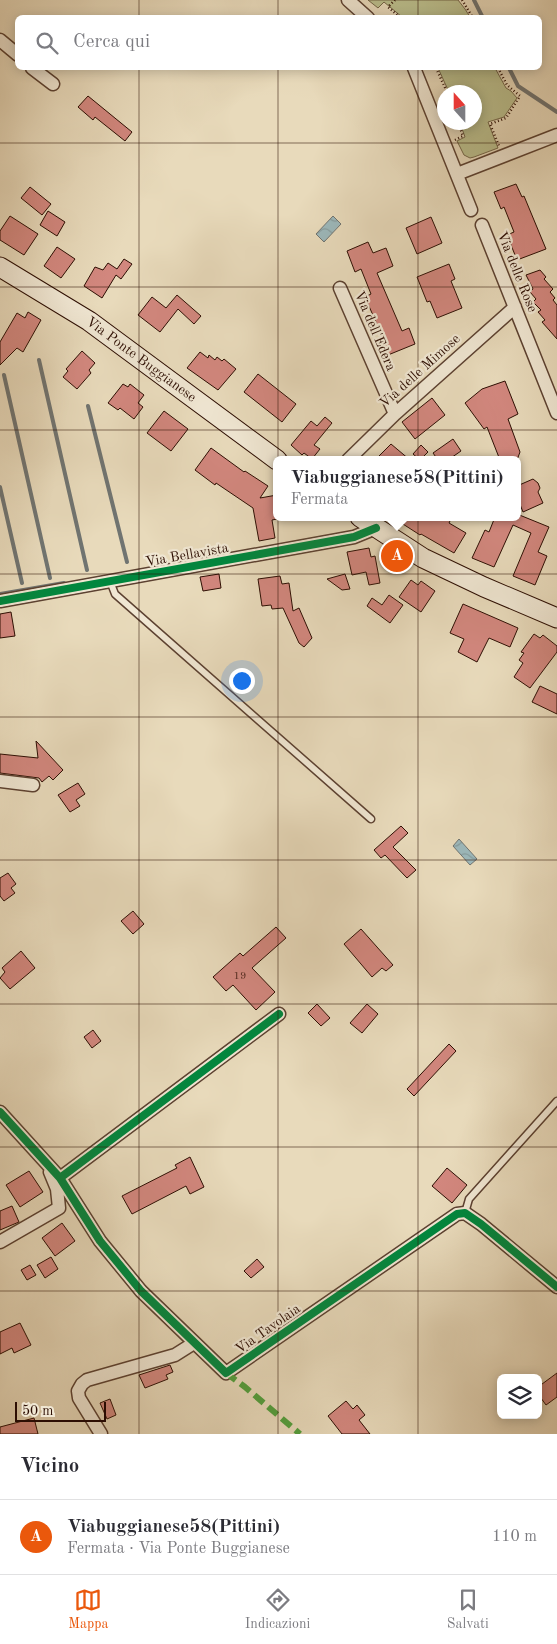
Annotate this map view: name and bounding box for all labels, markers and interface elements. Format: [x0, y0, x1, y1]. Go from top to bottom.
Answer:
search box [15, 15, 542, 70]
icon: search [33, 29, 61, 57]
text: Cerca qui [73, 33, 150, 52]
north arrow [437, 85, 482, 130]
street label: Via delle Rose [494, 230, 540, 314]
street label: Via dell'Edera [352, 289, 398, 373]
street label: Via Ponte Buggianese [84, 314, 199, 405]
street label: Via delle Mimose [377, 331, 463, 411]
popup [273, 456, 521, 521]
text: Viabuggianese58(Pittini) [291, 469, 503, 488]
text: Fermata [291, 492, 348, 508]
pin: A [381, 537, 413, 575]
street label: Via Bellavista [144, 541, 230, 569]
your location [229, 668, 255, 694]
house number: 19 [234, 971, 246, 982]
street label: Via Tavolaia [233, 1302, 303, 1356]
map controls [497, 1374, 542, 1419]
button: layers [497, 1374, 542, 1419]
scale bar [15, 1399, 106, 1422]
text: 50 m [22, 1404, 53, 1418]
text: Vicino [20, 1456, 79, 1477]
text: Viabuggianese58(Pittini) [67, 1518, 280, 1537]
text: A [30, 1529, 42, 1545]
text: 110 m [492, 1529, 537, 1545]
text: Fermata · Via Ponte Buggianese [67, 1541, 290, 1557]
tab: Mappa [68, 1586, 108, 1633]
tab: Indicazioni [245, 1586, 310, 1633]
tab: Salvati [447, 1586, 489, 1633]

